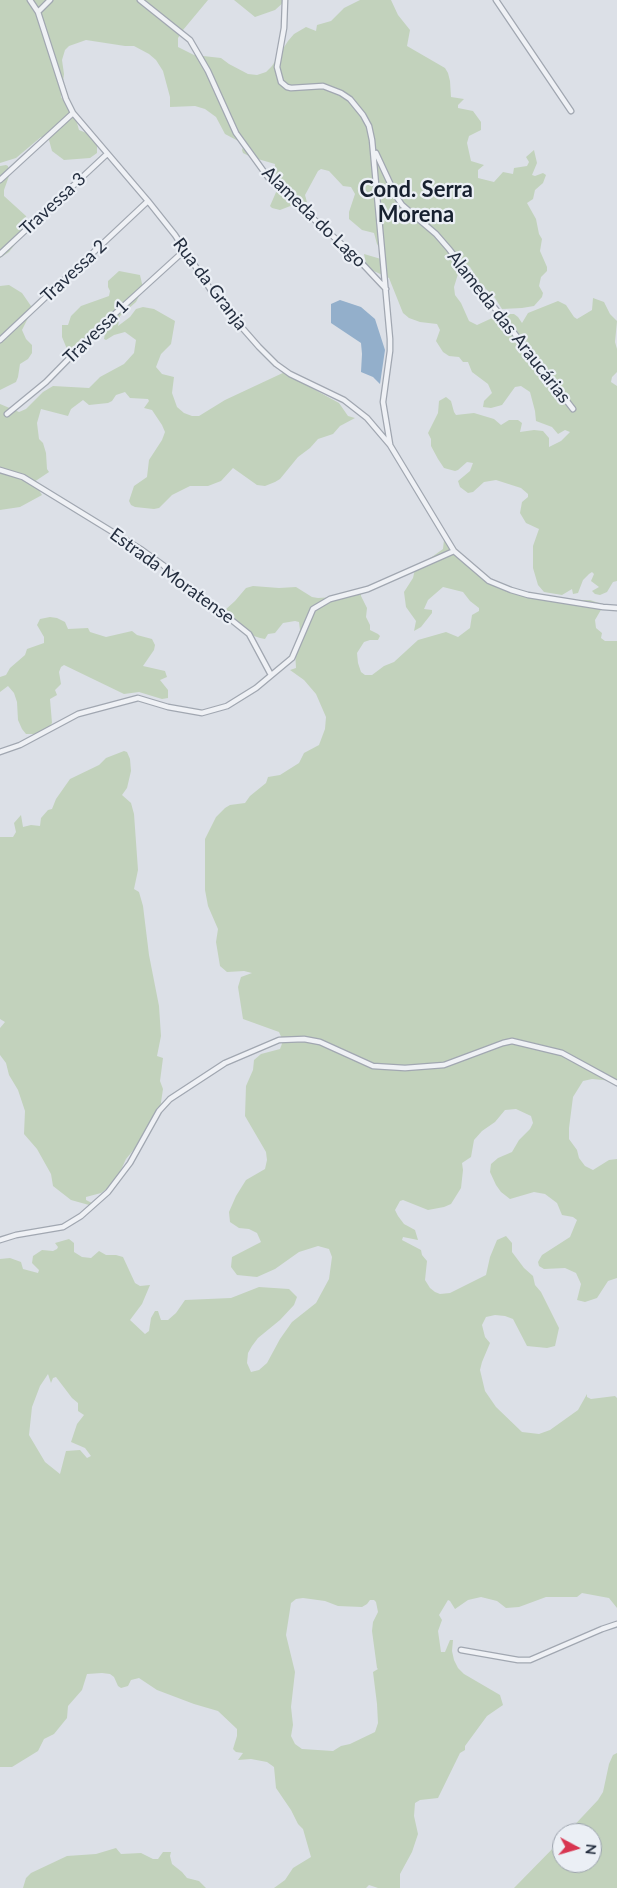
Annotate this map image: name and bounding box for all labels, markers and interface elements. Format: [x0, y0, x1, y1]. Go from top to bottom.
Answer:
street label: Alameda do Lago [258, 162, 370, 272]
street label: Travessa 3 [16, 168, 90, 240]
district label: Cond. Serra Morena [359, 177, 473, 228]
street label: Rua da Granja [168, 234, 252, 334]
street label: Travessa 2 [37, 235, 111, 307]
street label: Alameda das Araucárias [443, 247, 575, 407]
street label: Travessa 1 [59, 296, 133, 368]
street label: Estrada Moratense [106, 524, 238, 628]
north arrow [552, 1823, 602, 1873]
text: N [582, 1843, 600, 1856]

